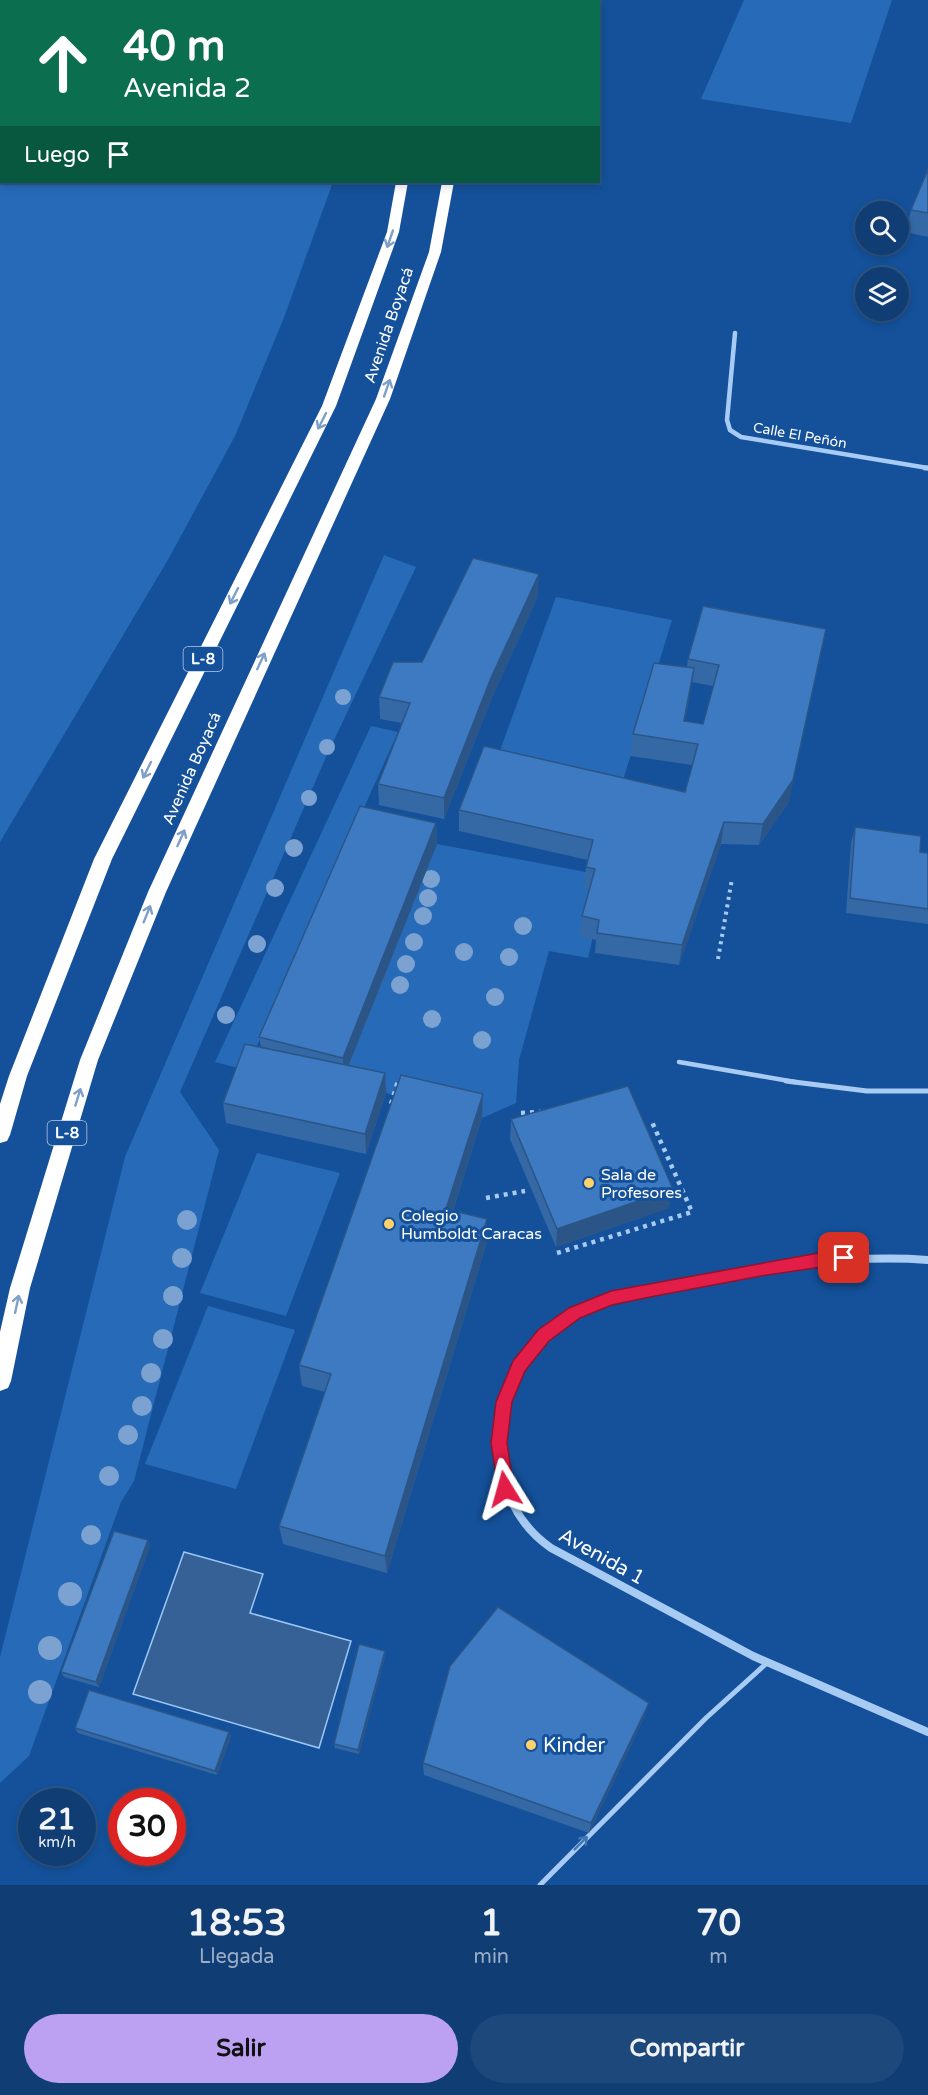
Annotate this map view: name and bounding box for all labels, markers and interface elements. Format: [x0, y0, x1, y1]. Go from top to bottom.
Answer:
text: 40 m [123, 21, 225, 72]
icon: ahead [24, 24, 102, 102]
text: Avenida 2 [123, 72, 251, 105]
icon: arrive [102, 138, 135, 171]
text: Luego [24, 142, 90, 168]
map controls [855, 201, 909, 321]
button: search [855, 201, 909, 255]
one-way arrow [384, 229, 395, 248]
street label: Avenida Boyacá [360, 265, 418, 386]
button: layers [855, 267, 909, 321]
one-way arrow [382, 379, 393, 398]
one-way arrow [315, 412, 327, 430]
street label: Calle El Peñón [752, 419, 848, 452]
one-way arrow [228, 586, 240, 604]
road number: L-8 [184, 647, 222, 671]
one-way arrow [256, 652, 268, 670]
street label: Avenida Boyacá [158, 709, 226, 828]
one-way arrow [141, 761, 153, 779]
one-way arrow [175, 830, 187, 848]
one-way arrow [143, 906, 154, 924]
one-way arrow [73, 1087, 84, 1106]
road number: L-8 [48, 1121, 86, 1145]
place label: Sala de Profesores [601, 1165, 682, 1203]
marker: Sala de Profesores [582, 1176, 596, 1190]
place label: Colegio Humboldt Caracas [401, 1206, 542, 1244]
marker: Colegio Humboldt Caracas [382, 1217, 396, 1231]
pin [818, 1232, 869, 1283]
icon: arrive [827, 1241, 860, 1274]
one-way arrow [11, 1294, 23, 1313]
position arrow [473, 1457, 537, 1521]
street label: Avenida 1 [554, 1523, 649, 1590]
place label: Kinder [543, 1734, 606, 1758]
marker: Kinder [524, 1738, 538, 1752]
speed limit sign: 30 [108, 1788, 186, 1866]
text: 21 [38, 1801, 76, 1838]
text: km/h [38, 1833, 76, 1851]
one-way arrow [573, 1836, 588, 1851]
text: 18:53 [187, 1902, 287, 1945]
text: 1 [480, 1902, 503, 1945]
text: 70 [696, 1902, 741, 1945]
text: Llegada [199, 1945, 275, 1969]
text: min [474, 1945, 509, 1969]
text: m [709, 1945, 728, 1969]
button: Salir [24, 2014, 458, 2083]
button: Compartir [470, 2014, 904, 2083]

